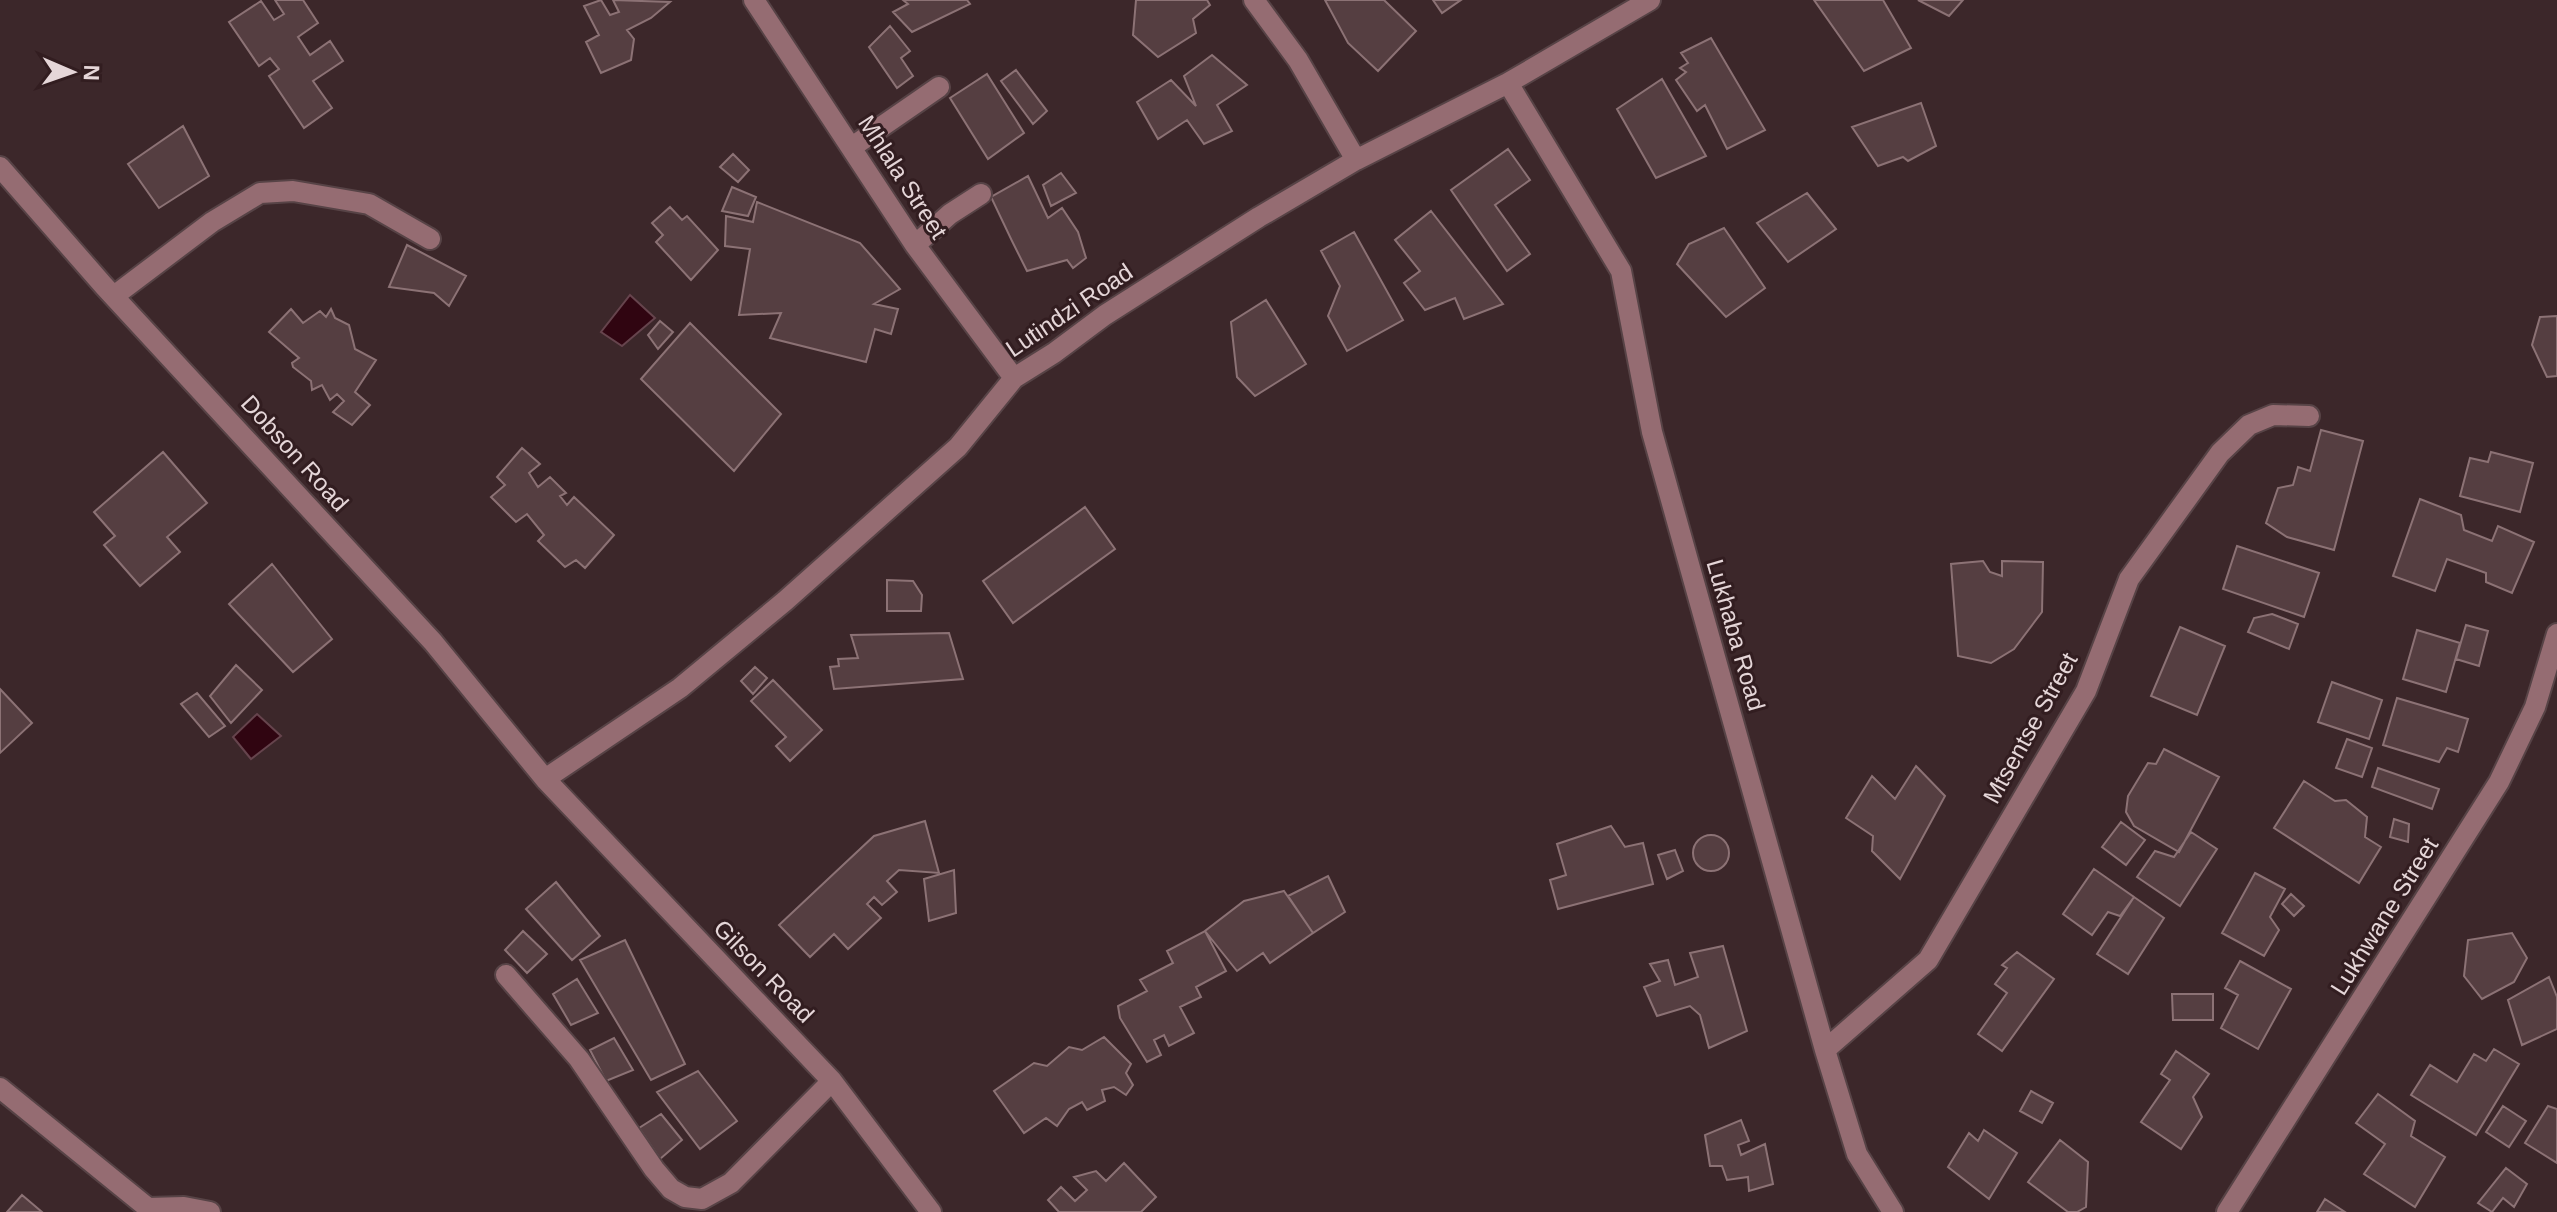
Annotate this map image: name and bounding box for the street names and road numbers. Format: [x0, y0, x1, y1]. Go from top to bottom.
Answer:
street label: Mhlala Street [853, 110, 953, 244]
street label: Lutindzi Road [1001, 258, 1137, 362]
street label: Dobson Road [236, 389, 354, 517]
street label: Lukhaba Road [1702, 556, 1770, 714]
street label: Mtsentse Street [1977, 648, 2083, 808]
street label: Lukhwane Street [2325, 832, 2443, 1000]
street label: Gilson Road [708, 914, 820, 1028]

